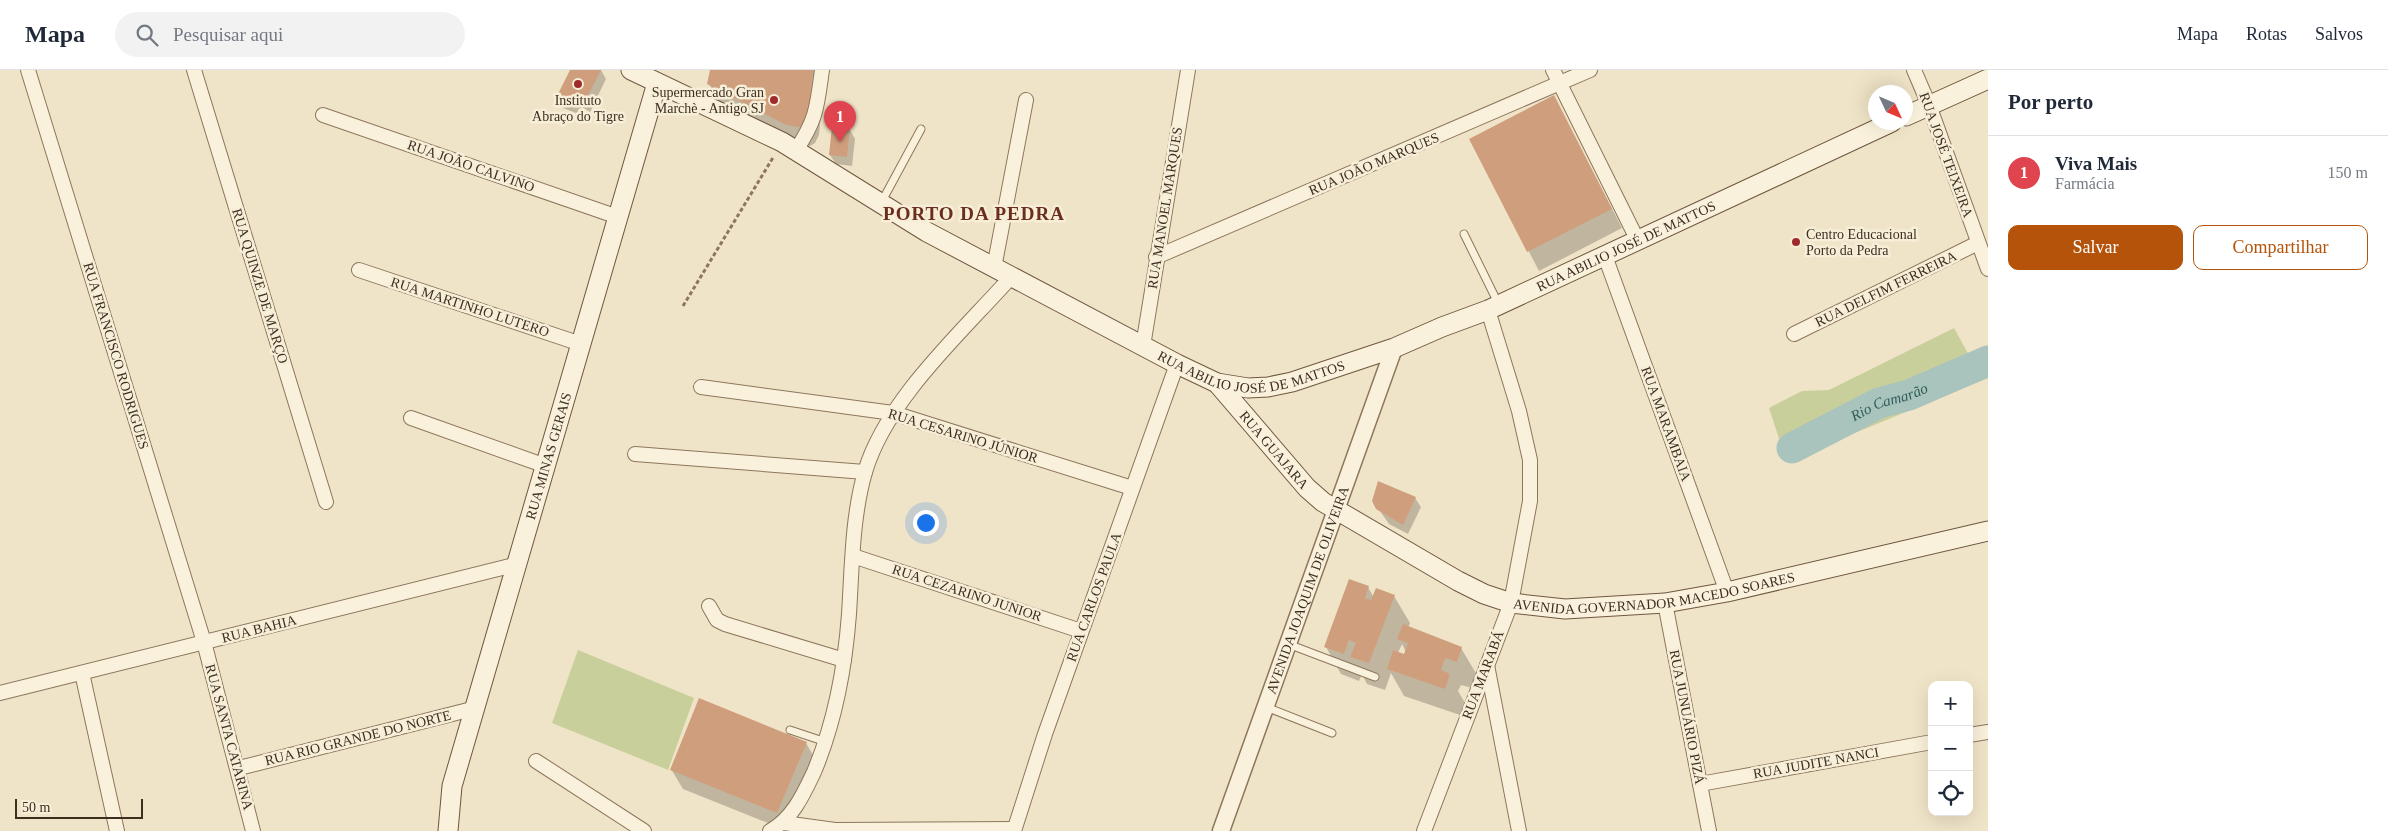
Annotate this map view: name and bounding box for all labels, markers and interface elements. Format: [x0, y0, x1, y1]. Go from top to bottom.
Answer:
search box [115, 12, 465, 57]
text: Mapa [25, 21, 85, 47]
icon: search [133, 21, 161, 49]
text: Pesquisar aqui [173, 24, 283, 45]
text: Mapa [2177, 24, 2218, 44]
text: Rotas [2246, 24, 2287, 44]
text: Salvos [2315, 24, 2363, 44]
marker: Instituto Abraço do Tigre [572, 78, 584, 90]
place label: Supermercado Gran Marchè - Antigo SJ [652, 85, 765, 116]
north arrow [1868, 85, 1913, 130]
street label: RUA JOSÉ TEIXEIRA [1916, 90, 1977, 220]
text: Por perto [2008, 90, 2093, 114]
place label: Instituto Abraço do Tigre [532, 93, 624, 124]
marker: Supermercado Gran Marchè - Antigo SJ [768, 94, 780, 106]
pin: 1 [824, 101, 856, 142]
street label: RUA MANOEL MARQUES [1145, 126, 1185, 290]
street label: RUA JOÃO MARQUES [1307, 130, 1441, 198]
street label: RUA JOÃO CALVINO [406, 137, 536, 195]
text: Viva Mais [2055, 153, 2137, 174]
text: 1 [2020, 164, 2028, 181]
text: 150 m [2328, 164, 2368, 181]
text: Farmácia [2055, 175, 2115, 192]
street label: RUA ABILIO JOSÉ DE MATTOS [1534, 198, 1718, 294]
district label: PORTO DA PEDRA [883, 203, 1065, 224]
street label: RUA QUINZE DE MARÇO [229, 207, 291, 365]
button: Salvar [2008, 225, 2183, 270]
button: Compartilhar [2193, 225, 2368, 270]
place label: Centro Educacional Porto da Pedra [1806, 227, 1917, 258]
marker: Centro Educacional Porto da Pedra [1790, 236, 1802, 248]
street label: RUA DELFIM FERREIRA [1813, 248, 1960, 330]
street label: RUA FRANCISCO RODRIGUES [80, 261, 152, 451]
street label: RUA MARTINHO LUTERO [389, 274, 551, 340]
street label: RUA ABILIO JOSÉ DE MATTOS [1155, 348, 1347, 396]
street label: RUA MARAMBAIA [1638, 365, 1694, 484]
water label: Rio Camarão [1847, 380, 1931, 425]
street label: RUA MINAS GERAIS [523, 391, 574, 521]
street label: RUA CESARINO JÚNIOR [886, 405, 1041, 466]
street label: RUA GUAJARA [1237, 408, 1312, 492]
street label: AVENIDA JOAQUIM DE OLIVEIRA [1263, 483, 1352, 696]
your location [913, 510, 939, 536]
street label: RUA CARLOS PAULA [1064, 530, 1125, 664]
street label: RUA CEZARINO JUNIOR [890, 562, 1044, 624]
street label: AVENIDA GOVERNADOR MACEDO SOARES [1512, 569, 1796, 616]
street label: RUA BAHIA [220, 612, 299, 646]
street label: RUA MARABÁ [1458, 627, 1507, 721]
street label: RUA JUNUÁRIO PIZÁ [1667, 648, 1709, 786]
street label: RUA SANTA CATARINA [202, 663, 256, 812]
map controls [1928, 681, 1973, 816]
button: + [1928, 681, 1973, 726]
street label: RUA RIO GRANDE DO NORTE [263, 708, 453, 768]
button: − [1928, 726, 1973, 771]
street label: RUA JUDITE NANCI [1752, 744, 1880, 781]
button: locate [1928, 771, 1973, 816]
scale bar [15, 796, 142, 819]
text: 50 m [22, 800, 50, 815]

